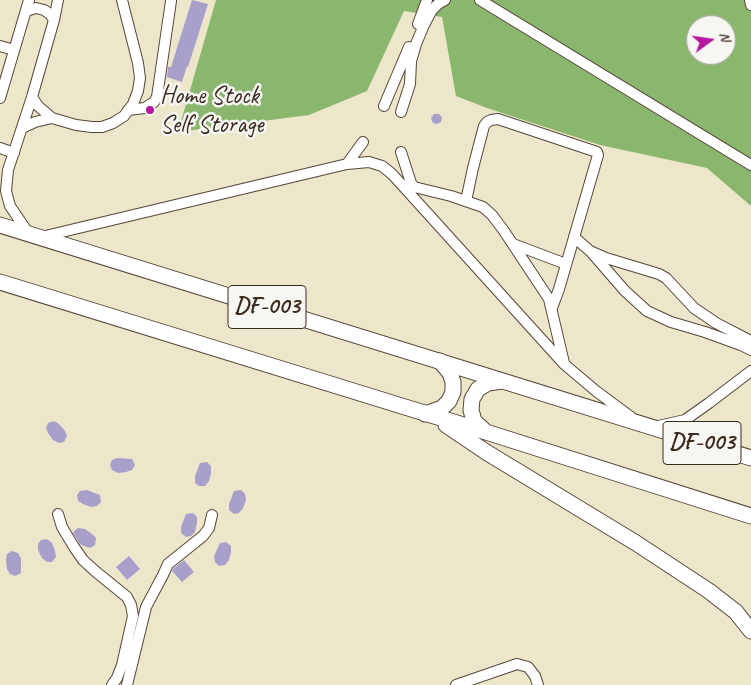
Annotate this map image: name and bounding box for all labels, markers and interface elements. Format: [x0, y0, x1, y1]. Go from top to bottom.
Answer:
north arrow [686, 15, 736, 65]
text: N [716, 30, 734, 43]
place label: Home Stock Self Storage [160, 81, 263, 140]
marker: Home Stock Self Storage [144, 104, 156, 116]
road number: DF-003 [228, 286, 306, 328]
road number: DF-003 [663, 422, 741, 464]

